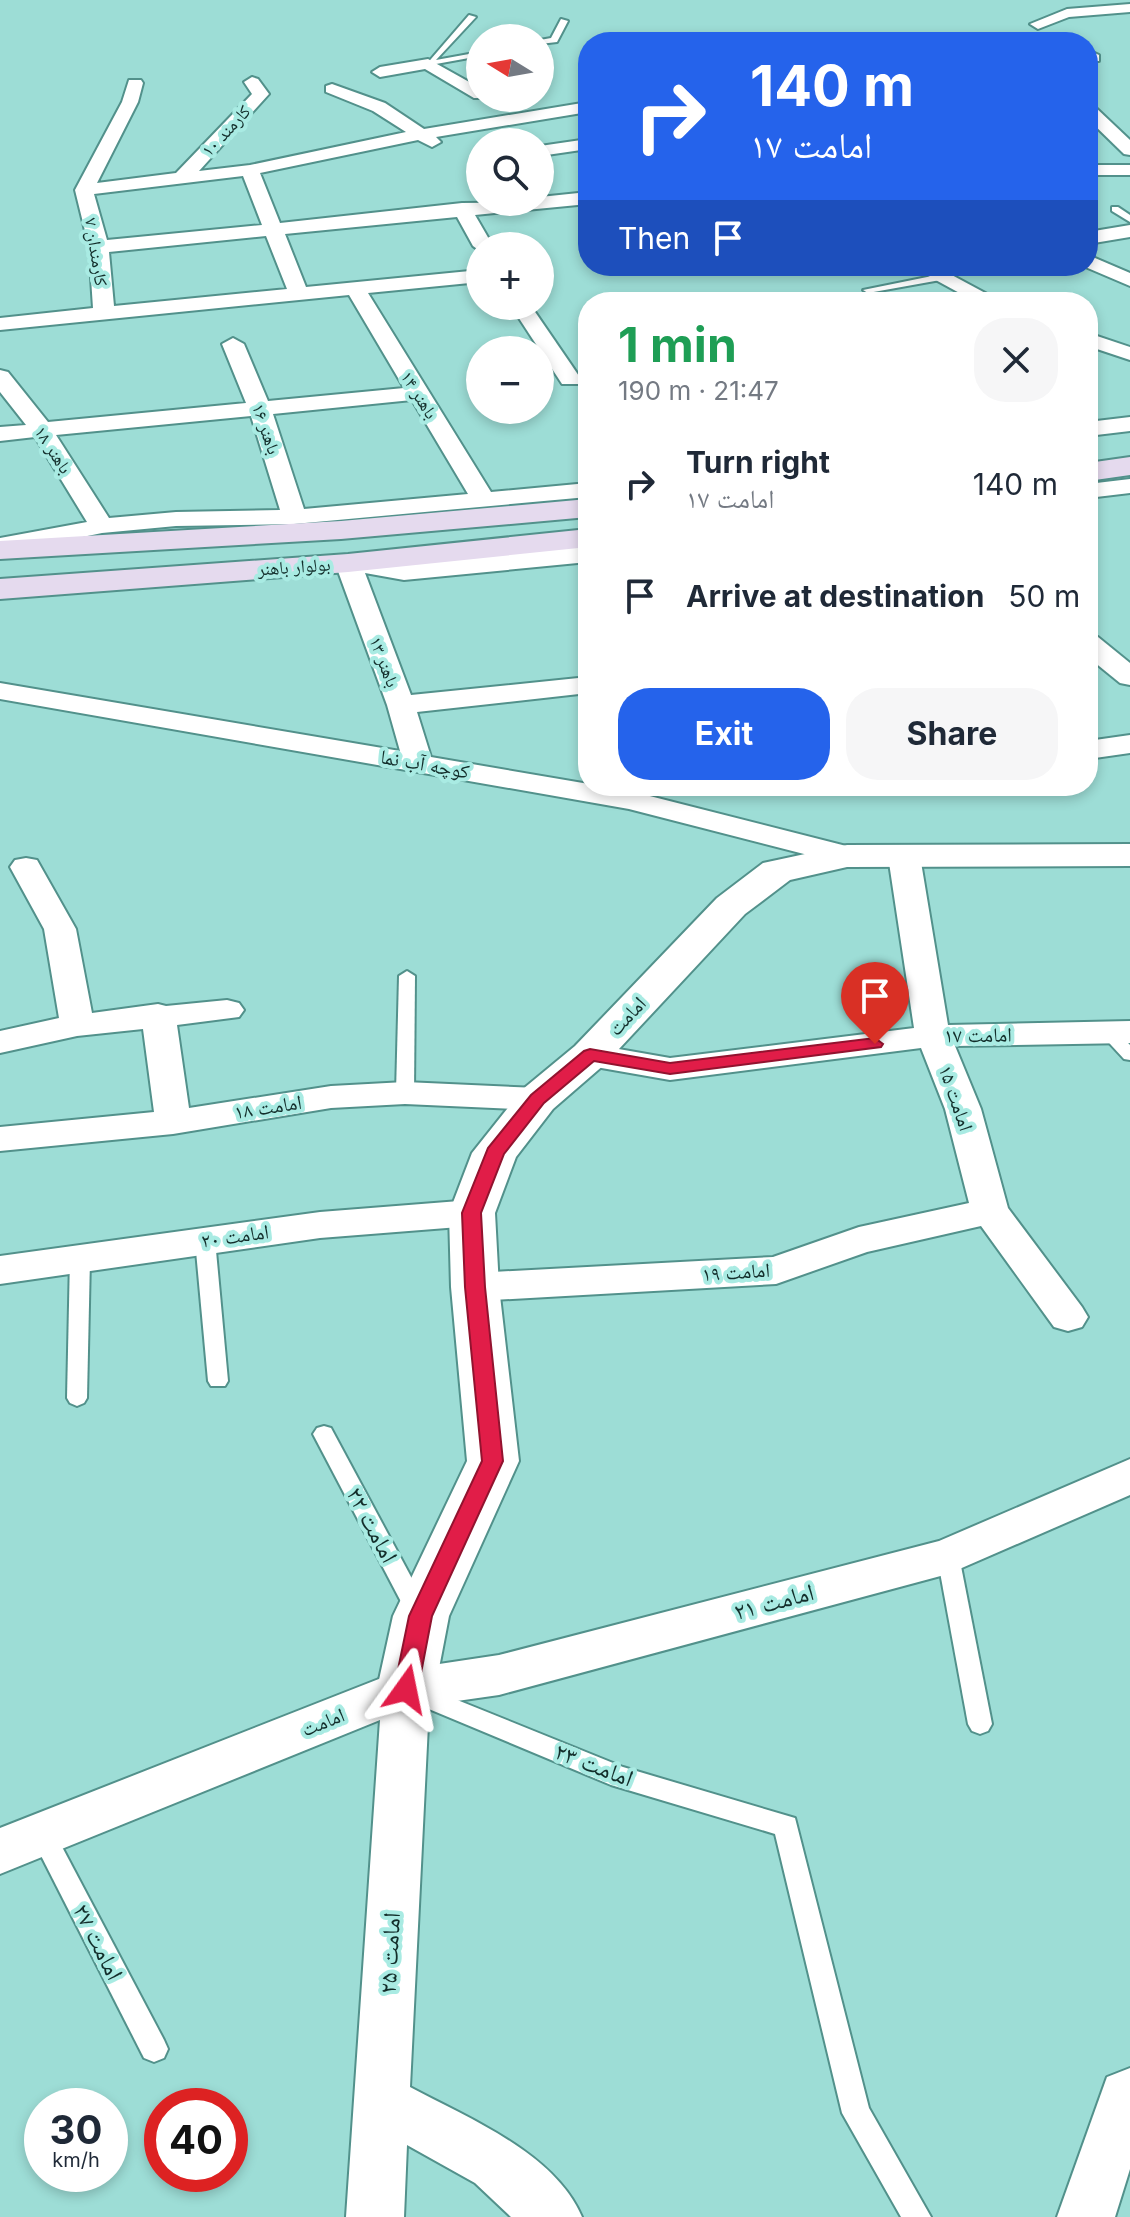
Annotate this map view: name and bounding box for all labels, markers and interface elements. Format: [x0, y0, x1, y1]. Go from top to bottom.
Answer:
north arrow [466, 24, 554, 112]
map controls [466, 24, 554, 424]
text: 140 m [750, 52, 914, 120]
icon: right [618, 64, 722, 168]
street label: کارمند ۱۰ [197, 100, 255, 161]
text: امامت ۱۷ [750, 123, 872, 167]
button: search [466, 128, 554, 216]
street label: کارمندان ۷ [80, 216, 112, 288]
icon: arrive [706, 216, 750, 260]
text: Then [618, 220, 690, 256]
button: + [466, 232, 554, 320]
text: 1 min [618, 315, 737, 374]
button: close [974, 318, 1058, 402]
button: − [466, 336, 554, 424]
street label: باهنر ۱۴ [396, 367, 442, 423]
text: 190 m · 21:47 [618, 375, 779, 406]
street label: باهنر ۱۶ [247, 401, 285, 457]
street label: باهنر ۱۸ [30, 422, 77, 478]
text: Turn right [686, 444, 830, 480]
icon: right [618, 462, 662, 506]
text: 140 m [973, 466, 1058, 502]
text: امامت ۱۷ [686, 483, 774, 514]
street label: بولوار باهنر [256, 553, 331, 580]
icon: arrive [618, 574, 662, 618]
text: Arrive at destination [686, 578, 984, 614]
text: 50 m [1008, 578, 1080, 614]
street label: باهنر ۱۳ [365, 634, 404, 690]
button: Exit [618, 688, 830, 780]
button: Share [846, 688, 1058, 780]
street label: کوچه آب نما [379, 744, 471, 784]
pin [841, 962, 909, 1044]
icon: arrive [853, 974, 897, 1018]
street label: امامت [603, 992, 651, 1040]
street label: امامت ۱۷ [944, 1022, 1012, 1048]
street label: امامت ۱۵ [934, 1062, 978, 1134]
street label: امامت ۱۸ [233, 1090, 303, 1124]
street label: امامت ۲۰ [200, 1219, 270, 1253]
street label: امامت ۱۹ [701, 1258, 771, 1286]
street label: امامت ۲۲ [340, 1482, 404, 1568]
street label: امامت ۲۱ [731, 1577, 817, 1626]
position arrow [364, 1647, 448, 1731]
street label: امامت [298, 1703, 348, 1741]
street label: امامت ۲۳ [551, 1736, 637, 1793]
street label: امامت ۲۷ [67, 1899, 130, 1985]
street label: امامت ۲۵ [373, 1911, 406, 1994]
speed limit sign: 40 [144, 2088, 248, 2192]
text: 30 [50, 2105, 102, 2154]
text: km/h [52, 2148, 100, 2172]

